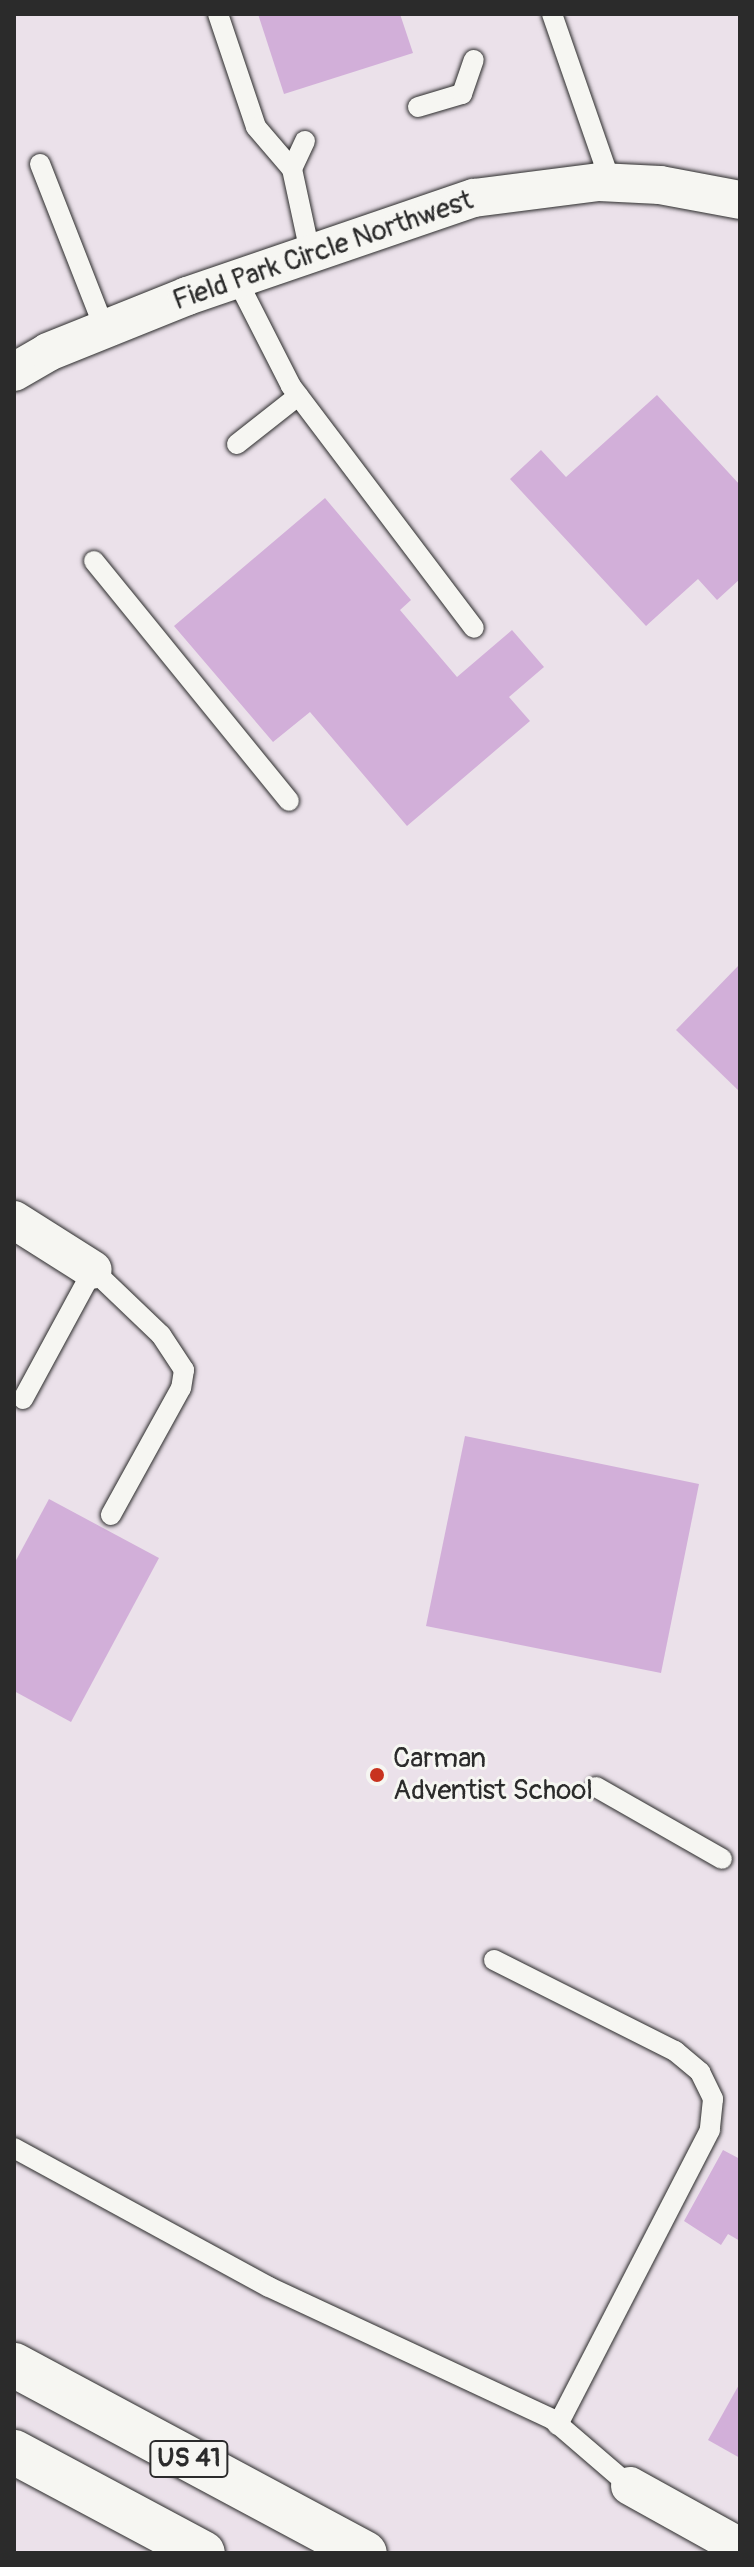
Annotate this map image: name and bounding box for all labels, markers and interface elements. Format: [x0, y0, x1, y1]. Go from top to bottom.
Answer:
street label: Field Park Circle Northwest [169, 184, 477, 318]
place label: Carman Adventist School [393, 1742, 593, 1808]
marker: Carman Adventist School [368, 1766, 386, 1784]
road number: US 41 [149, 2437, 229, 2481]

